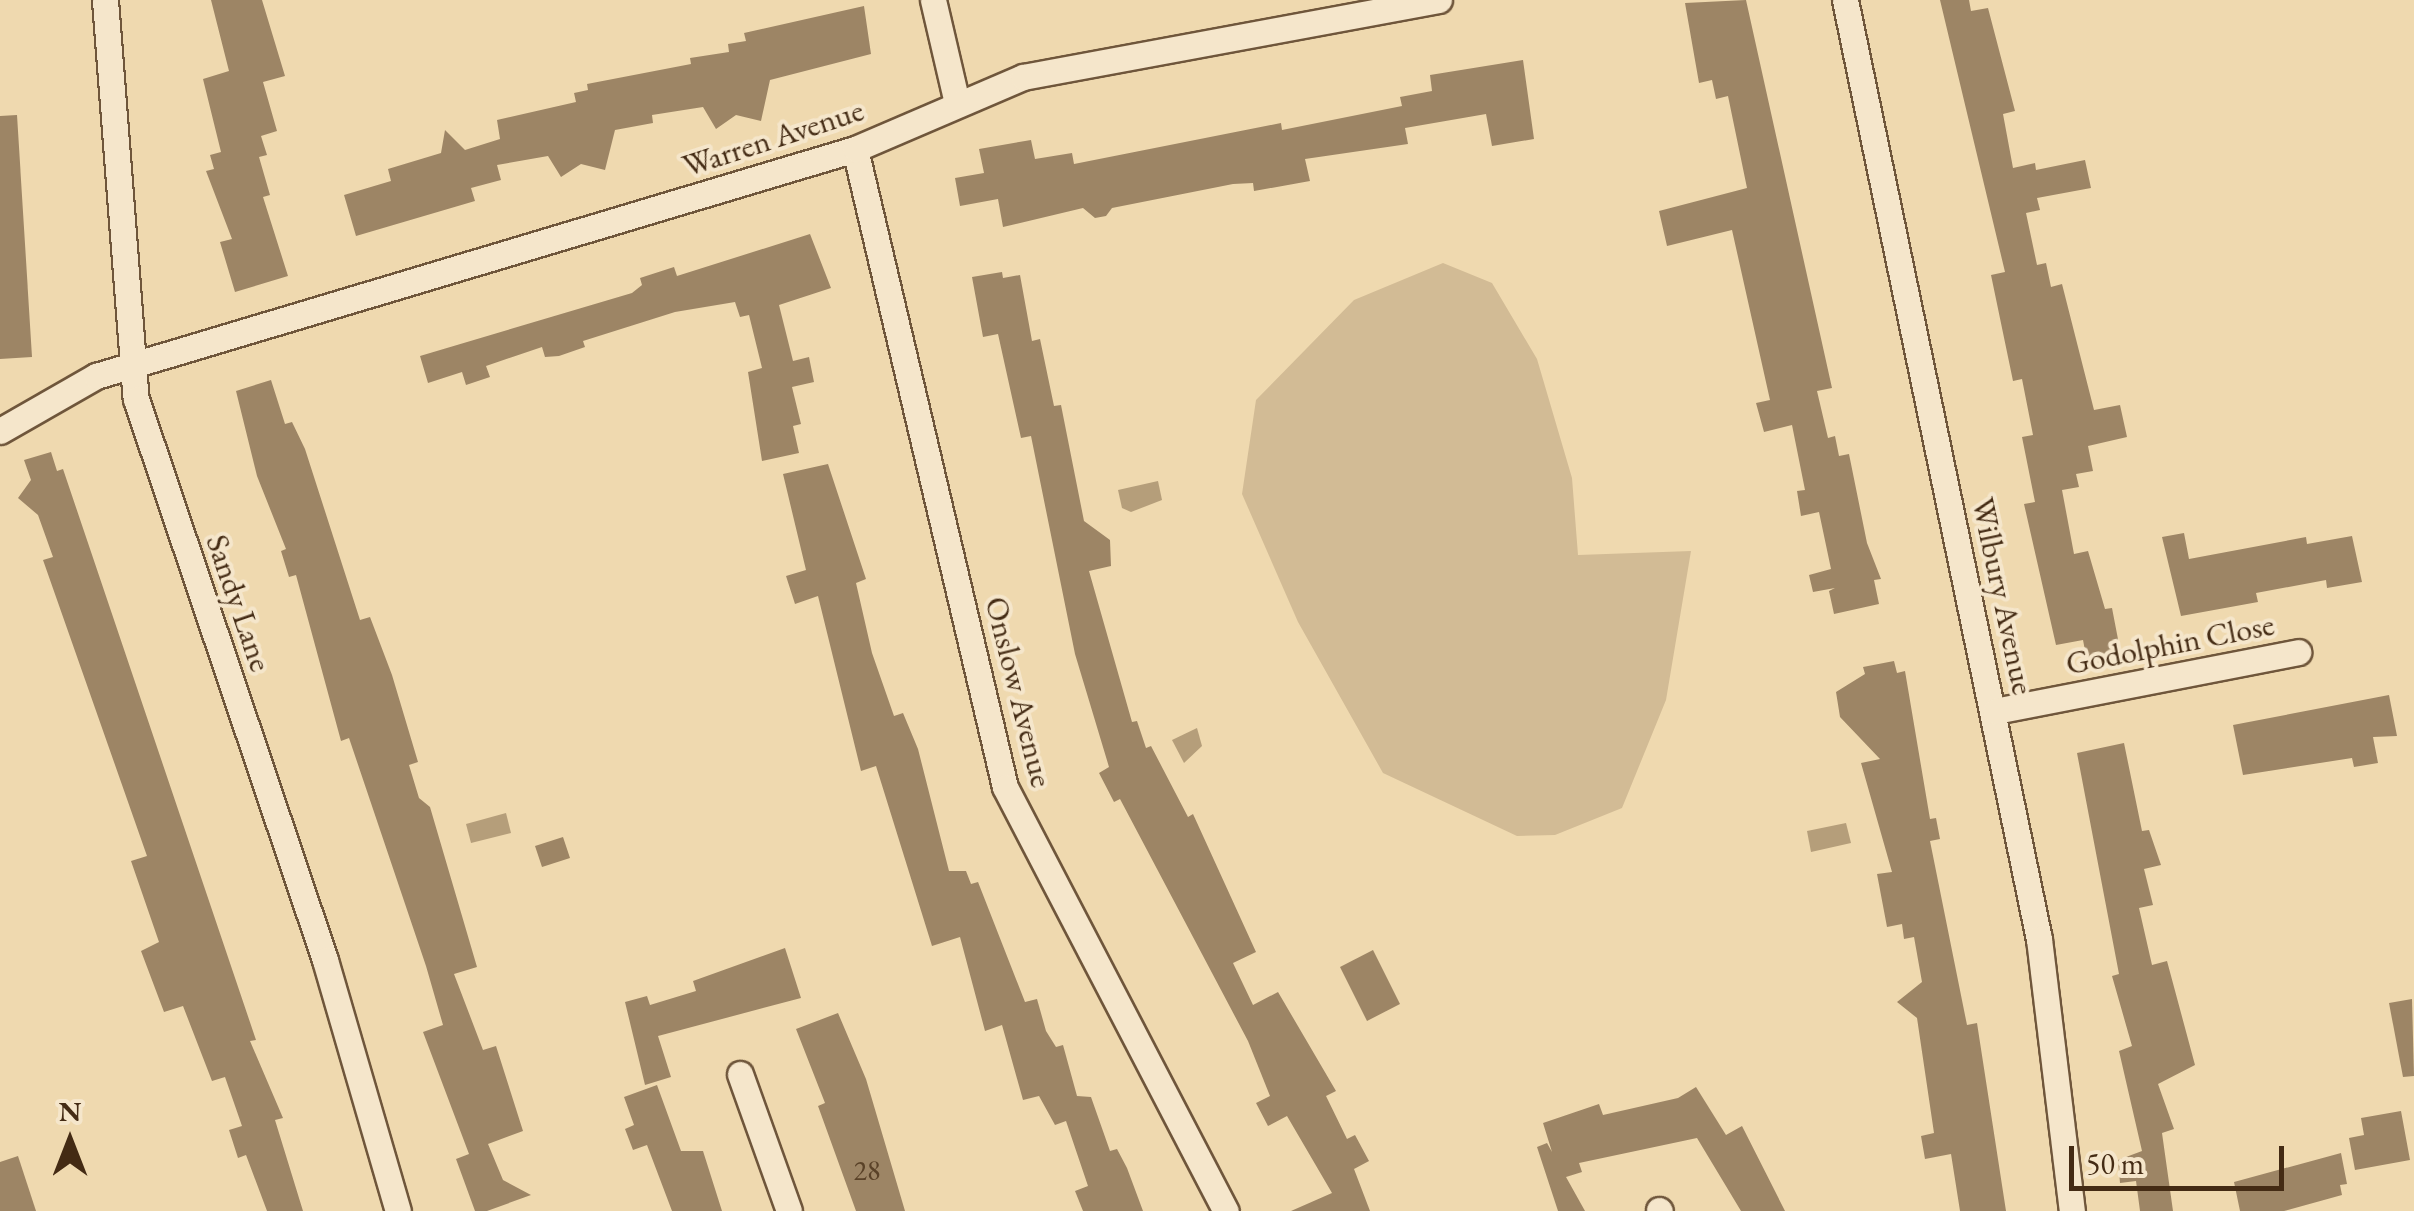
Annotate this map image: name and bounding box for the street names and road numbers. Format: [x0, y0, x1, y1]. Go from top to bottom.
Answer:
street label: Warren Avenue [678, 91, 868, 185]
street label: Wilbury Avenue [1963, 494, 2043, 698]
street label: Sandy Lane [198, 530, 280, 676]
street label: Onslow Avenue [977, 593, 1061, 791]
street label: Godolphin Close [2063, 605, 2277, 683]

